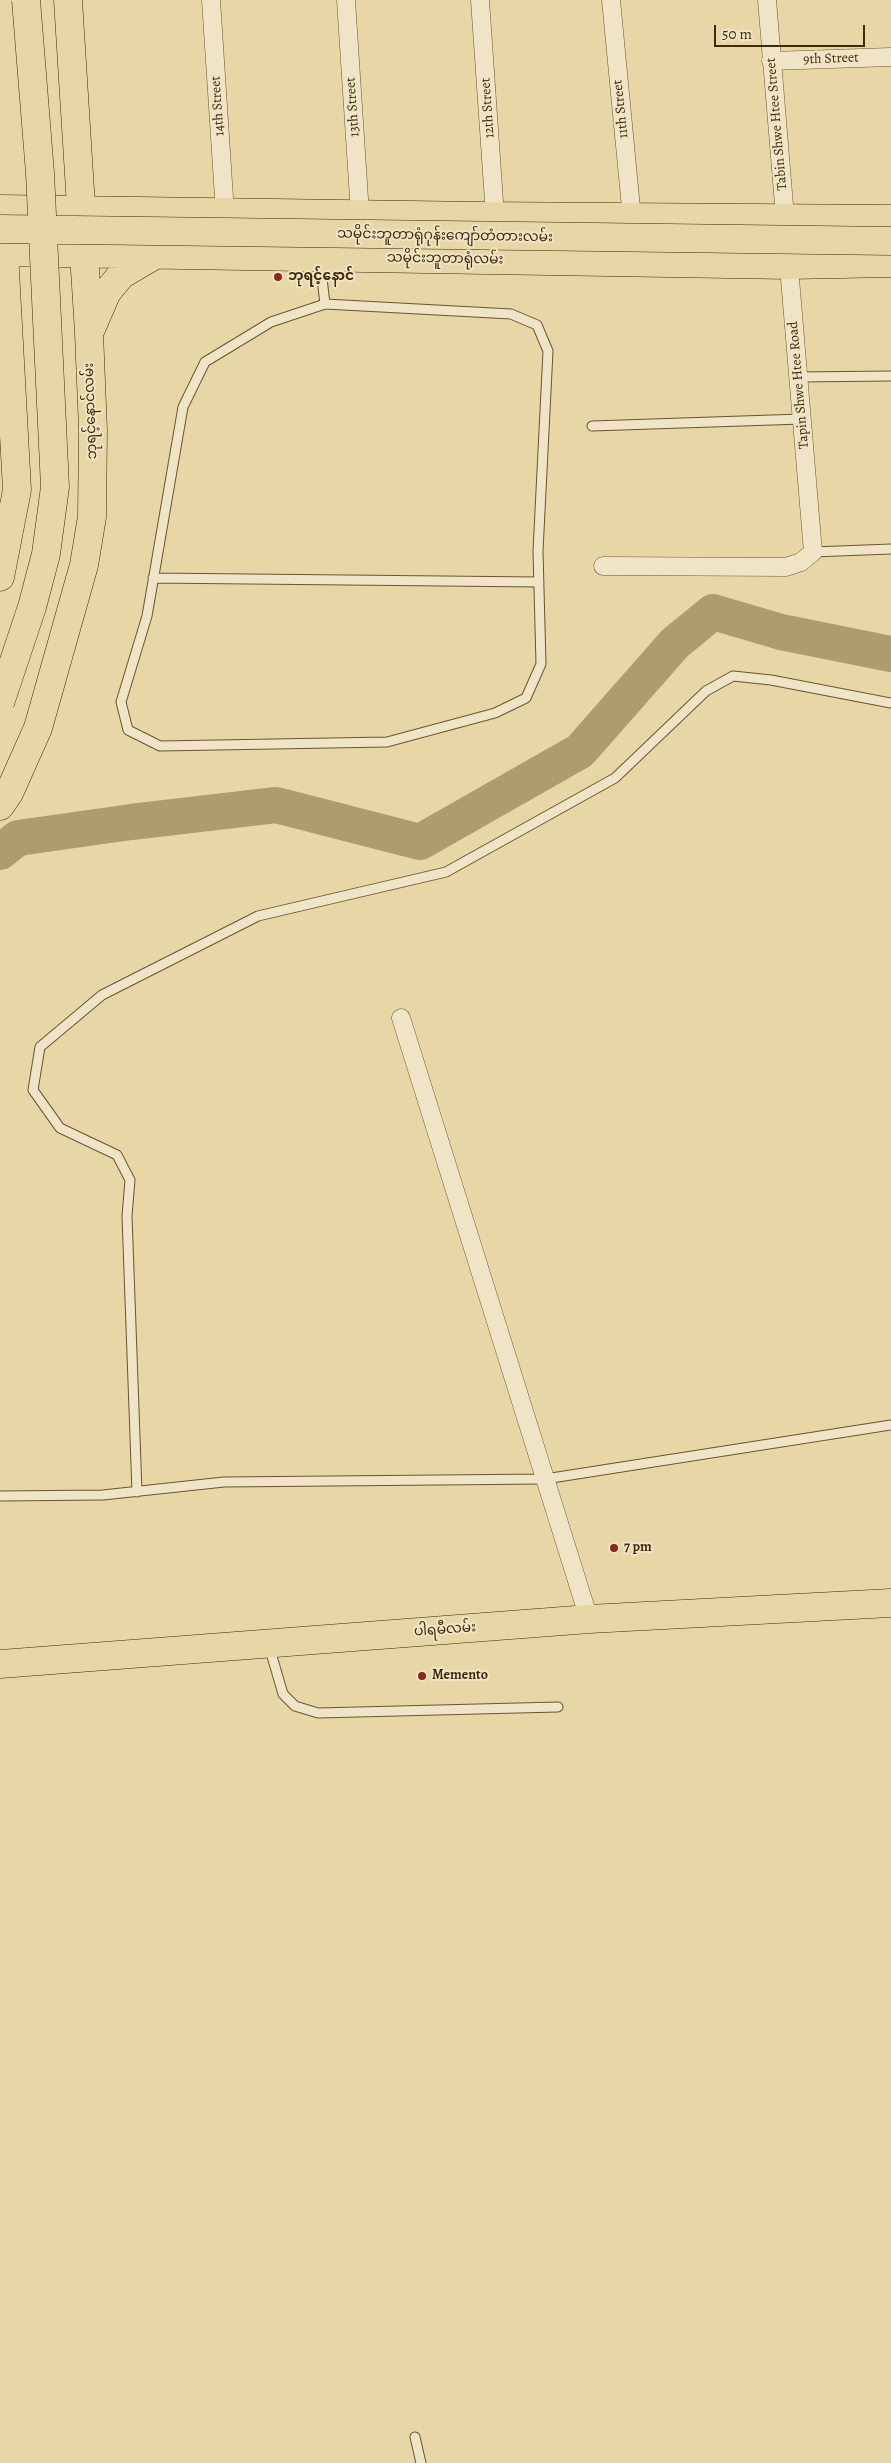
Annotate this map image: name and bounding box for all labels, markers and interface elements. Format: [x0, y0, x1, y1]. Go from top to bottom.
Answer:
scale bar [716, 15, 867, 47]
text: 50 m [722, 24, 752, 44]
street label: 9th Street [803, 50, 859, 68]
street label: Tabin Shwe Htee Street [763, 57, 791, 191]
street label: 14th Street [208, 75, 228, 137]
street label: 13th Street [343, 77, 363, 137]
street label: 12th Street [478, 77, 498, 139]
street label: 11th Street [610, 79, 632, 139]
street label: သမိုင်းဘူတာရုံဂုန်းကျော်တံတားလမ်း [337, 226, 553, 246]
street label: သမိုင်းဘူတာရုံလမ်း [387, 250, 503, 268]
place label: ဘုရင့်နောင် [288, 269, 354, 285]
marker: ဘုရင့်နောင် [272, 271, 284, 283]
street label: Tapin Shwe Htee Road [785, 320, 813, 450]
street label: ဘုရင့်နောင်လမ်း [81, 362, 101, 460]
place label: 7 pm [624, 1540, 652, 1556]
marker: 7 pm [608, 1542, 620, 1554]
street label: ပါရမီလမ်း [413, 1619, 477, 1641]
place label: Memento [432, 1668, 488, 1684]
marker: Memento [416, 1670, 428, 1682]

